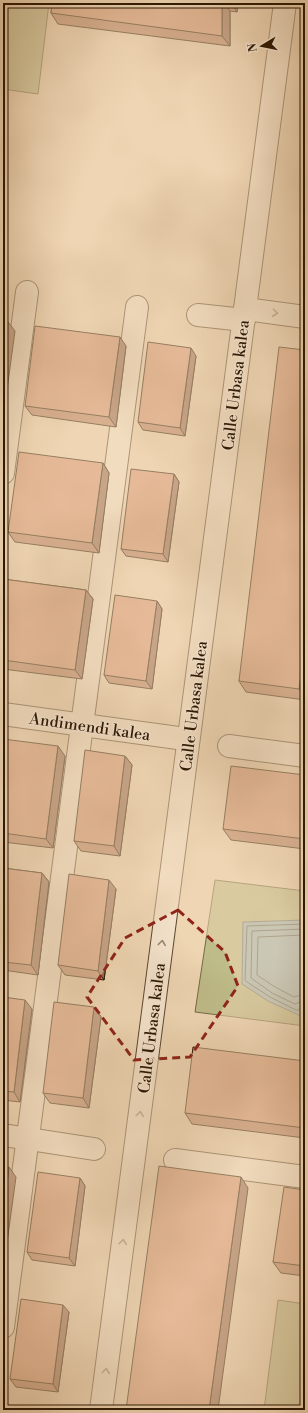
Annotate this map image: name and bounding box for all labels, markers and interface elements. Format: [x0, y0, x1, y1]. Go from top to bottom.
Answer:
north arrow [242, 26, 282, 66]
text: N [245, 42, 261, 53]
one-way arrow [272, 308, 278, 317]
street label: Calle Urbasa kalea [218, 318, 254, 452]
street label: Calle Urbasa kalea [176, 639, 212, 773]
street label: Andimendi kalea [27, 708, 153, 746]
one-way arrow [157, 940, 166, 946]
street label: Calle Urbasa kalea [134, 961, 170, 1095]
one-way arrow [135, 1110, 144, 1117]
one-way arrow [118, 1239, 127, 1245]
one-way arrow [101, 1368, 110, 1374]

